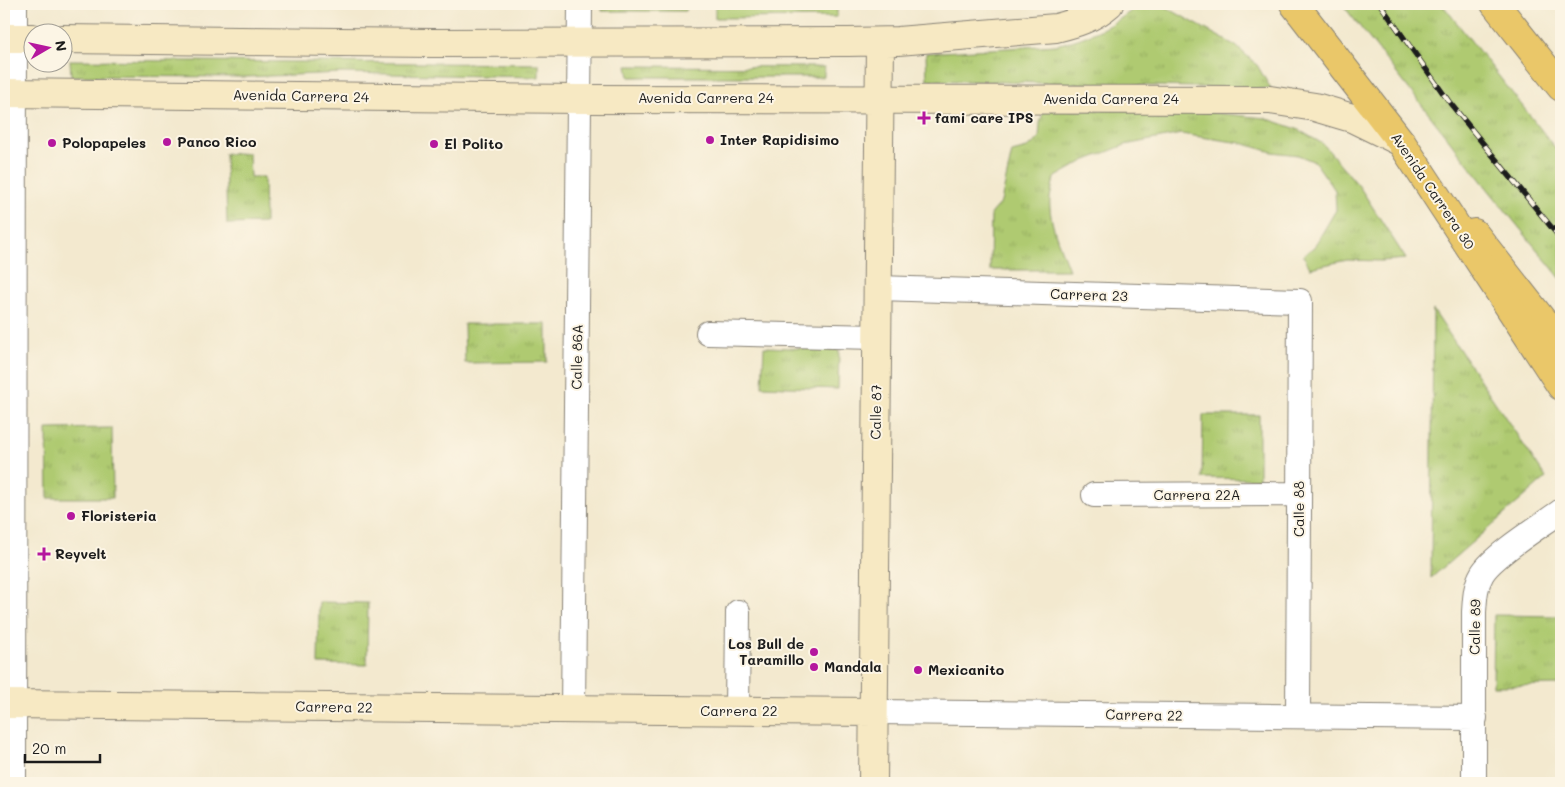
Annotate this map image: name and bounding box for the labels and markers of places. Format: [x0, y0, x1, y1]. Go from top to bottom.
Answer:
place label: fami care IPS [935, 108, 1034, 127]
marker: fami care IPS [917, 111, 931, 125]
place label: Inter Rapidisimo [720, 130, 839, 149]
place label: Panco Rico [177, 132, 257, 151]
place label: Polopapeles [62, 133, 146, 152]
place label: El Polito [444, 134, 504, 153]
marker: Inter Rapidisimo [704, 134, 716, 146]
marker: Panco Rico [161, 136, 173, 148]
marker: Polopapeles [46, 137, 58, 149]
marker: El Polito [428, 138, 440, 150]
place label: Floristeria [81, 506, 157, 525]
marker: Floristeria [65, 510, 77, 522]
place label: Reyvelt [55, 544, 107, 563]
marker: Reyvelt [37, 547, 51, 561]
place label: Los Bull de Taramillo [728, 634, 804, 669]
marker: Los Bull de Taramillo [808, 646, 820, 658]
place label: Mandala [824, 657, 882, 676]
place label: Mexicanito [928, 660, 1005, 679]
marker: Mandala [808, 661, 820, 673]
marker: Mexicanito [912, 664, 924, 676]

